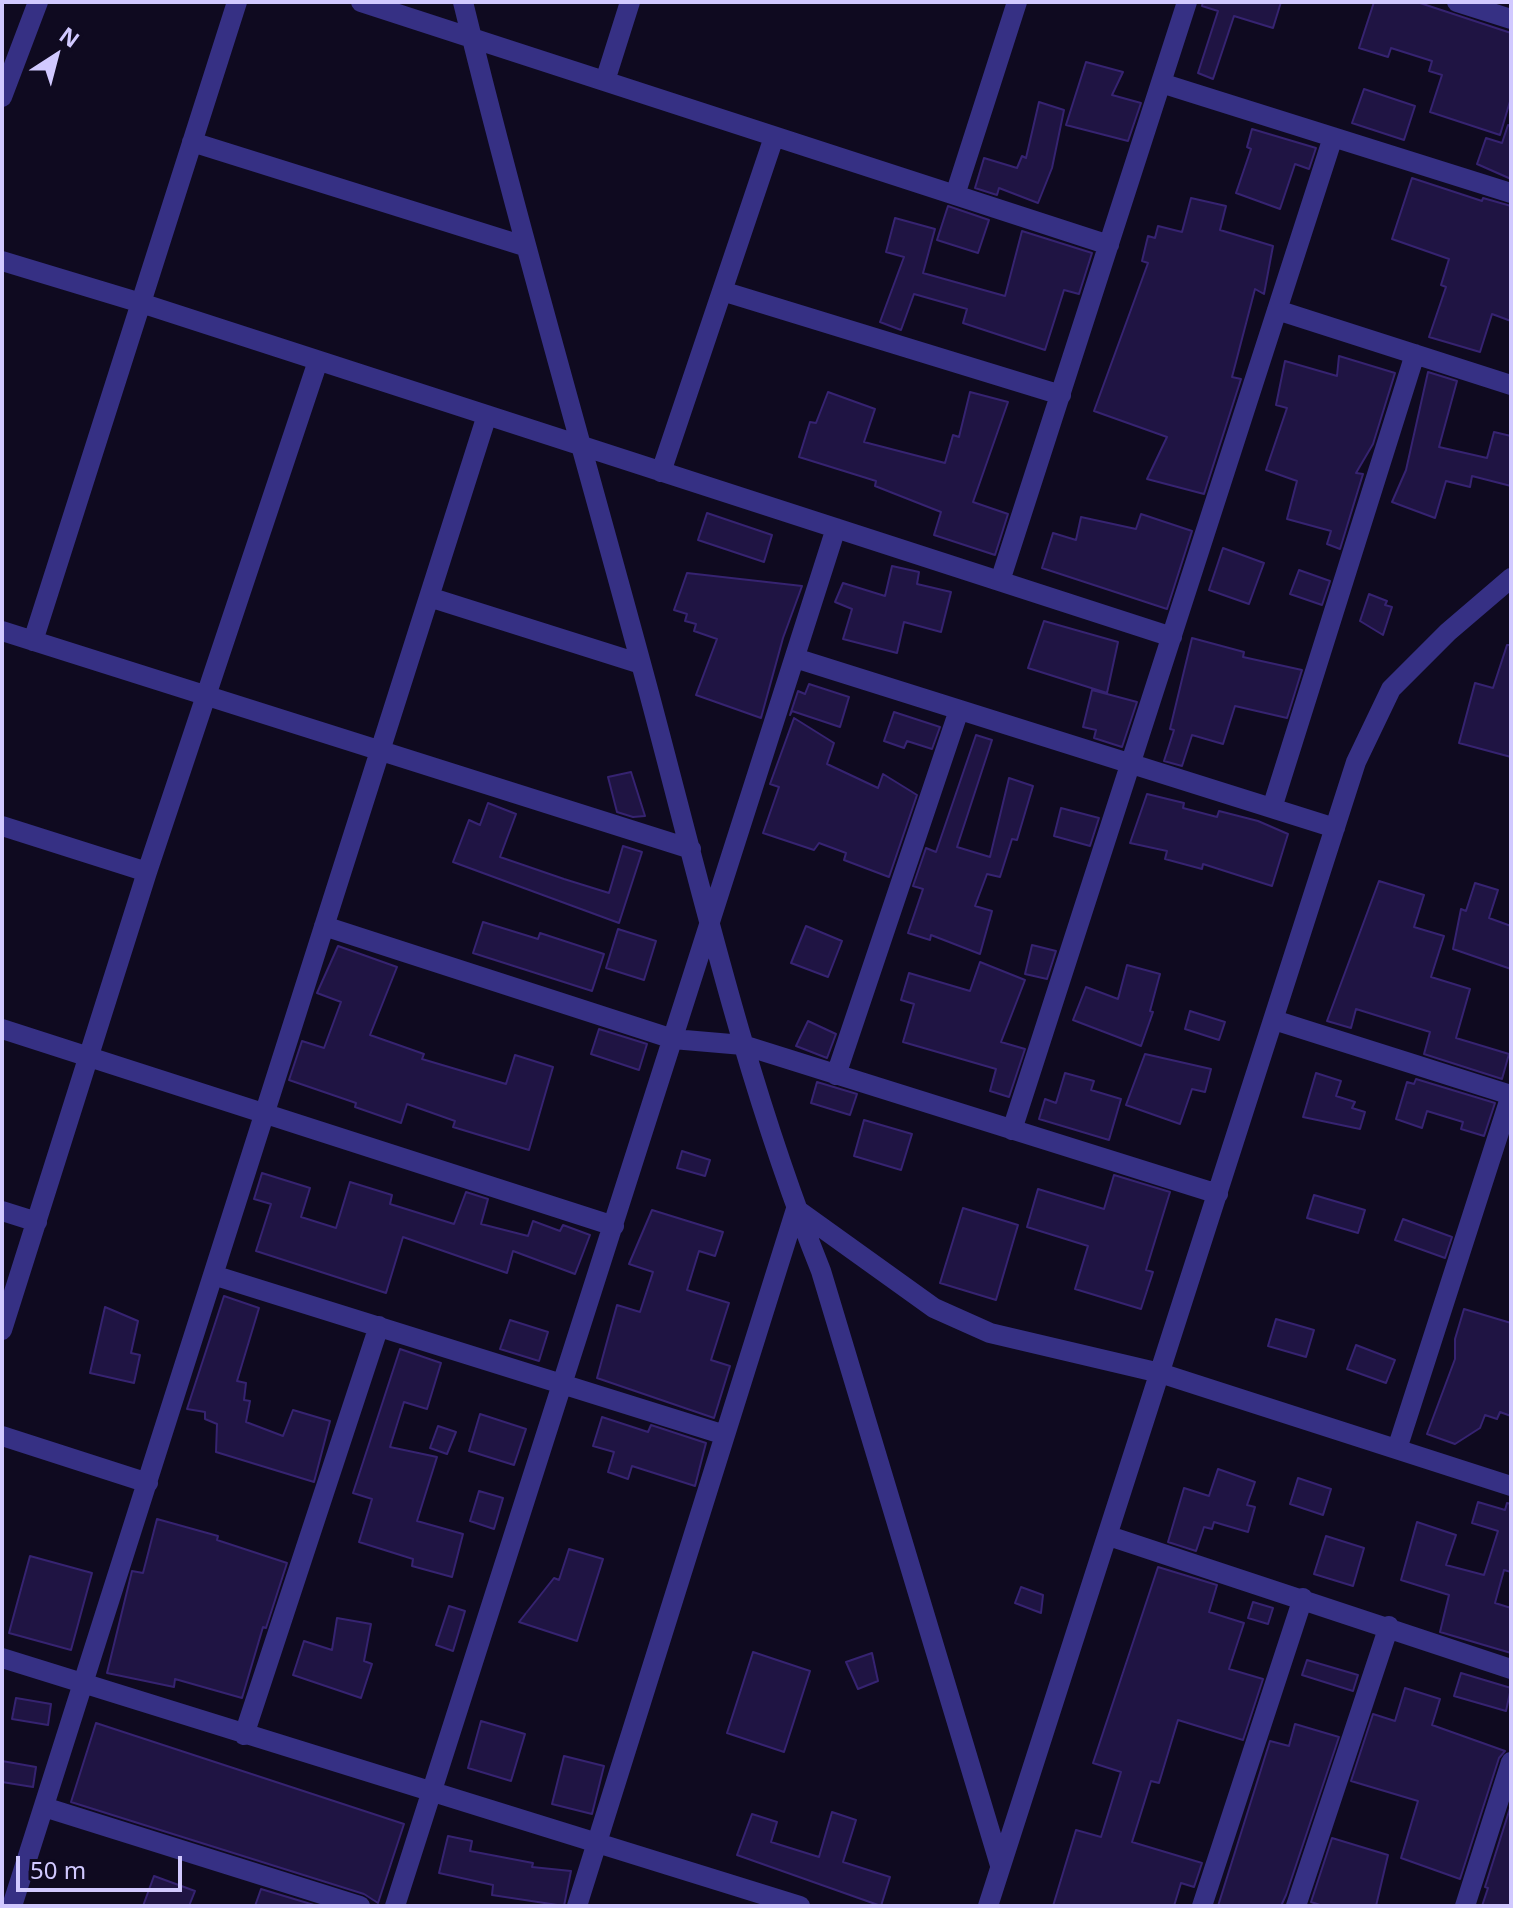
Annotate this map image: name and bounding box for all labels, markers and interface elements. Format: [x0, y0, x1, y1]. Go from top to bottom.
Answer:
north arrow [16, 16, 96, 96]
text: N [54, 19, 86, 54]
scale bar [20, 1840, 186, 1890]
text: 50 m [30, 1853, 86, 1886]

